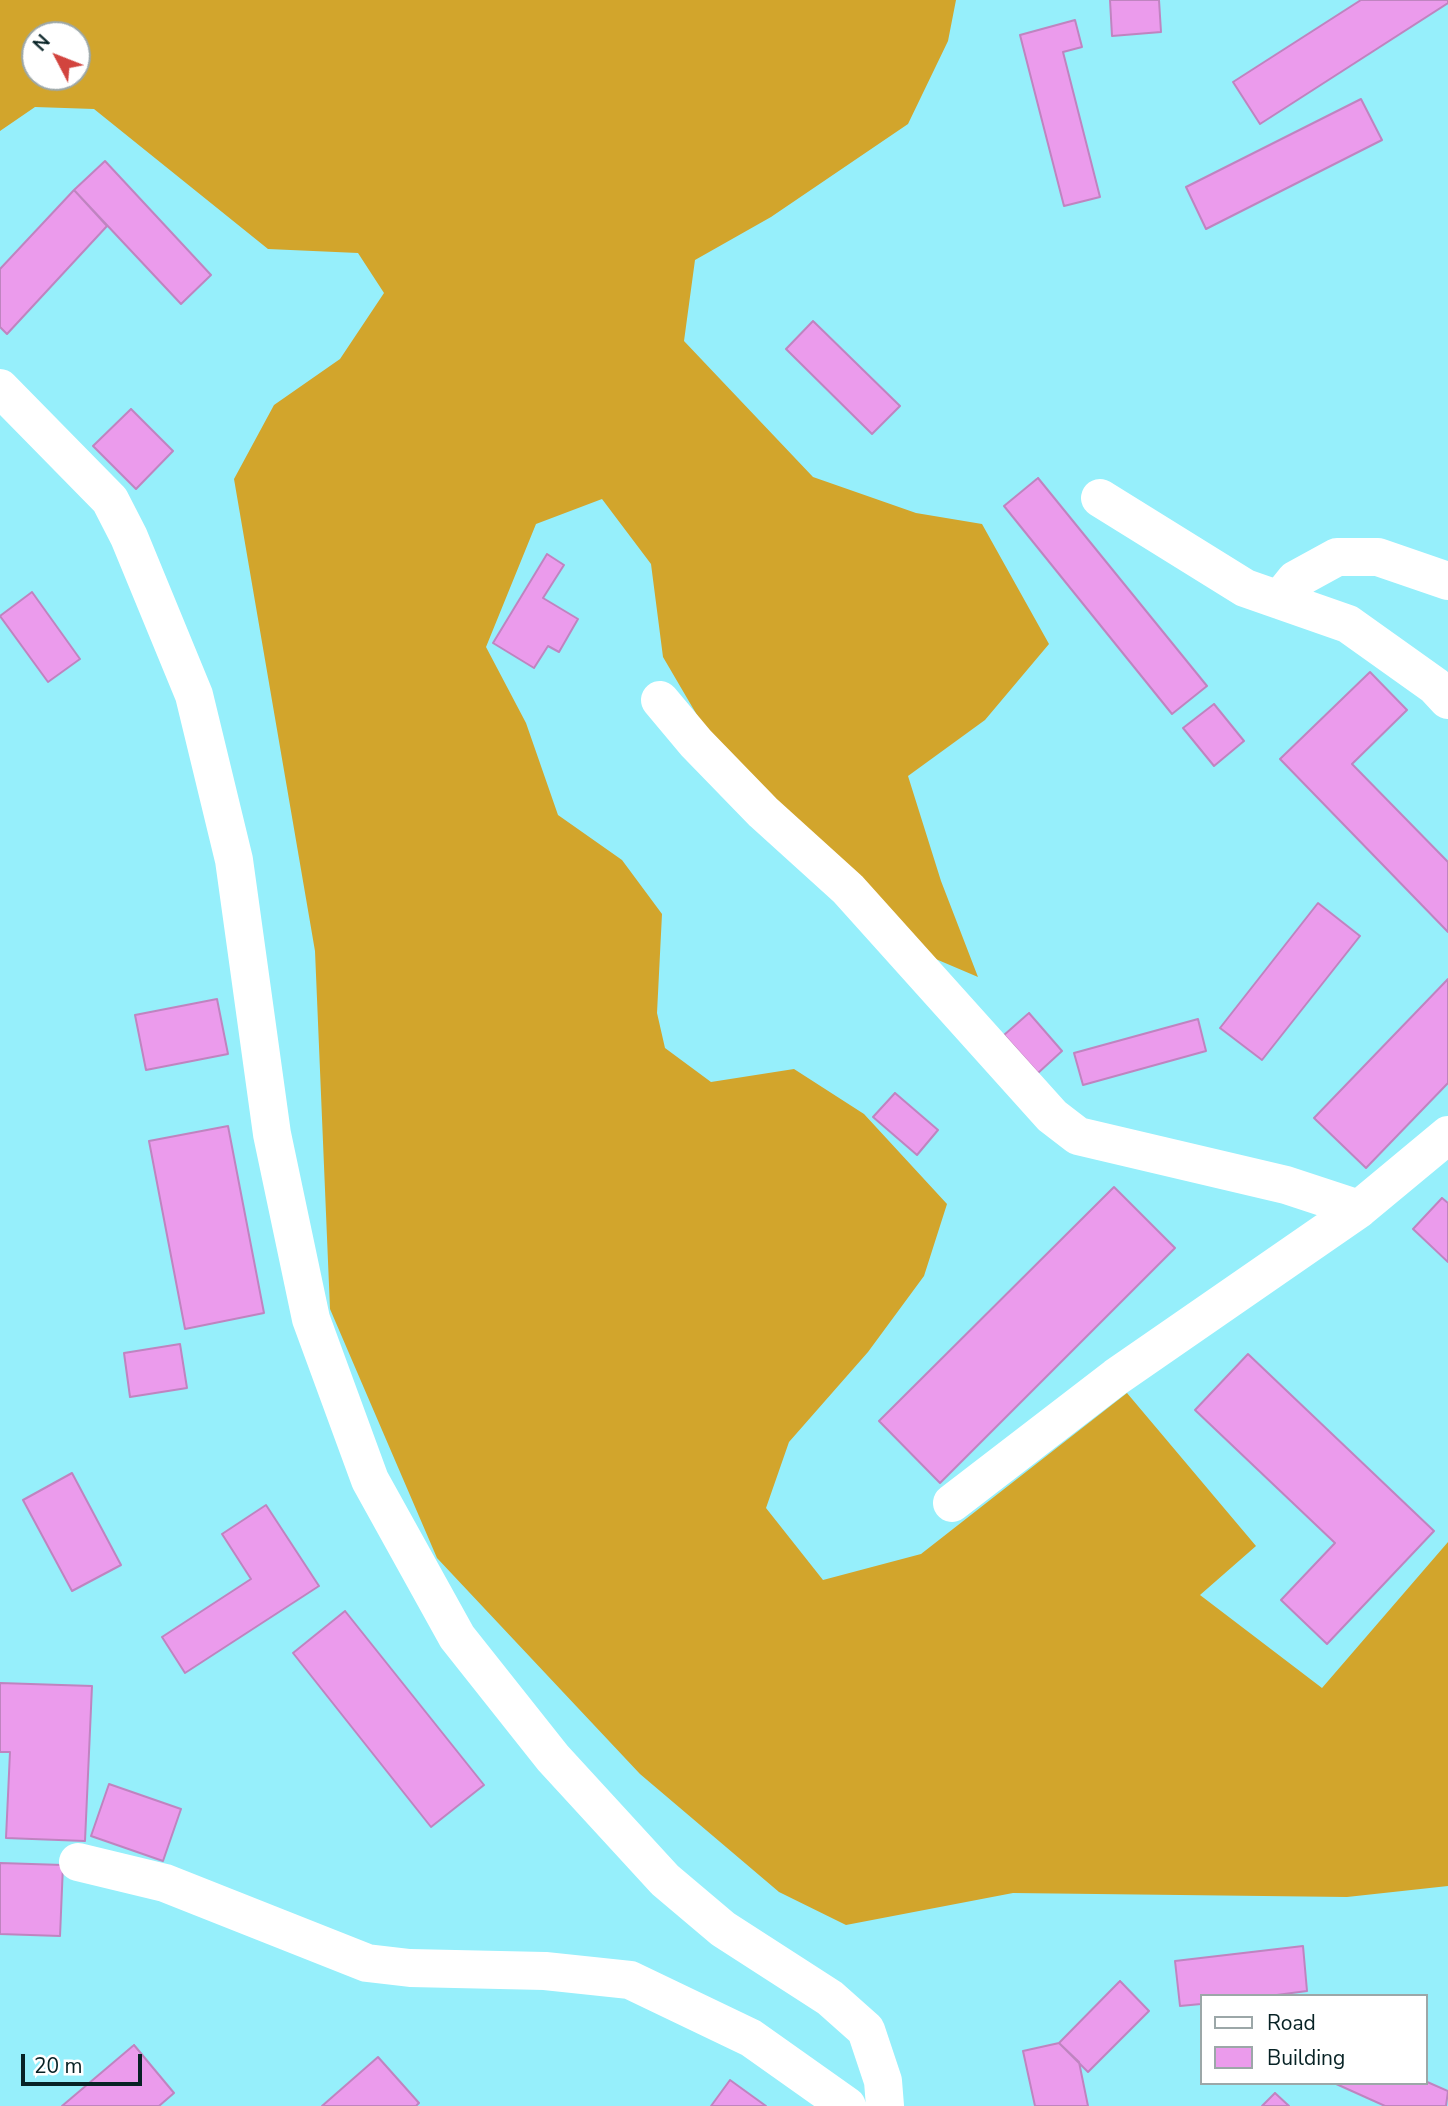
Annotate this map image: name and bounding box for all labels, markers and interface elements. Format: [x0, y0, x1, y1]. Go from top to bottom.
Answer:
north arrow [21, 21, 91, 91]
text: N [27, 29, 56, 57]
legend [1200, 1994, 1427, 2085]
text: Road [1267, 2009, 1316, 2037]
scale bar [24, 2039, 145, 2084]
text: Building [1267, 2044, 1345, 2072]
text: 20 m [34, 2052, 83, 2080]

